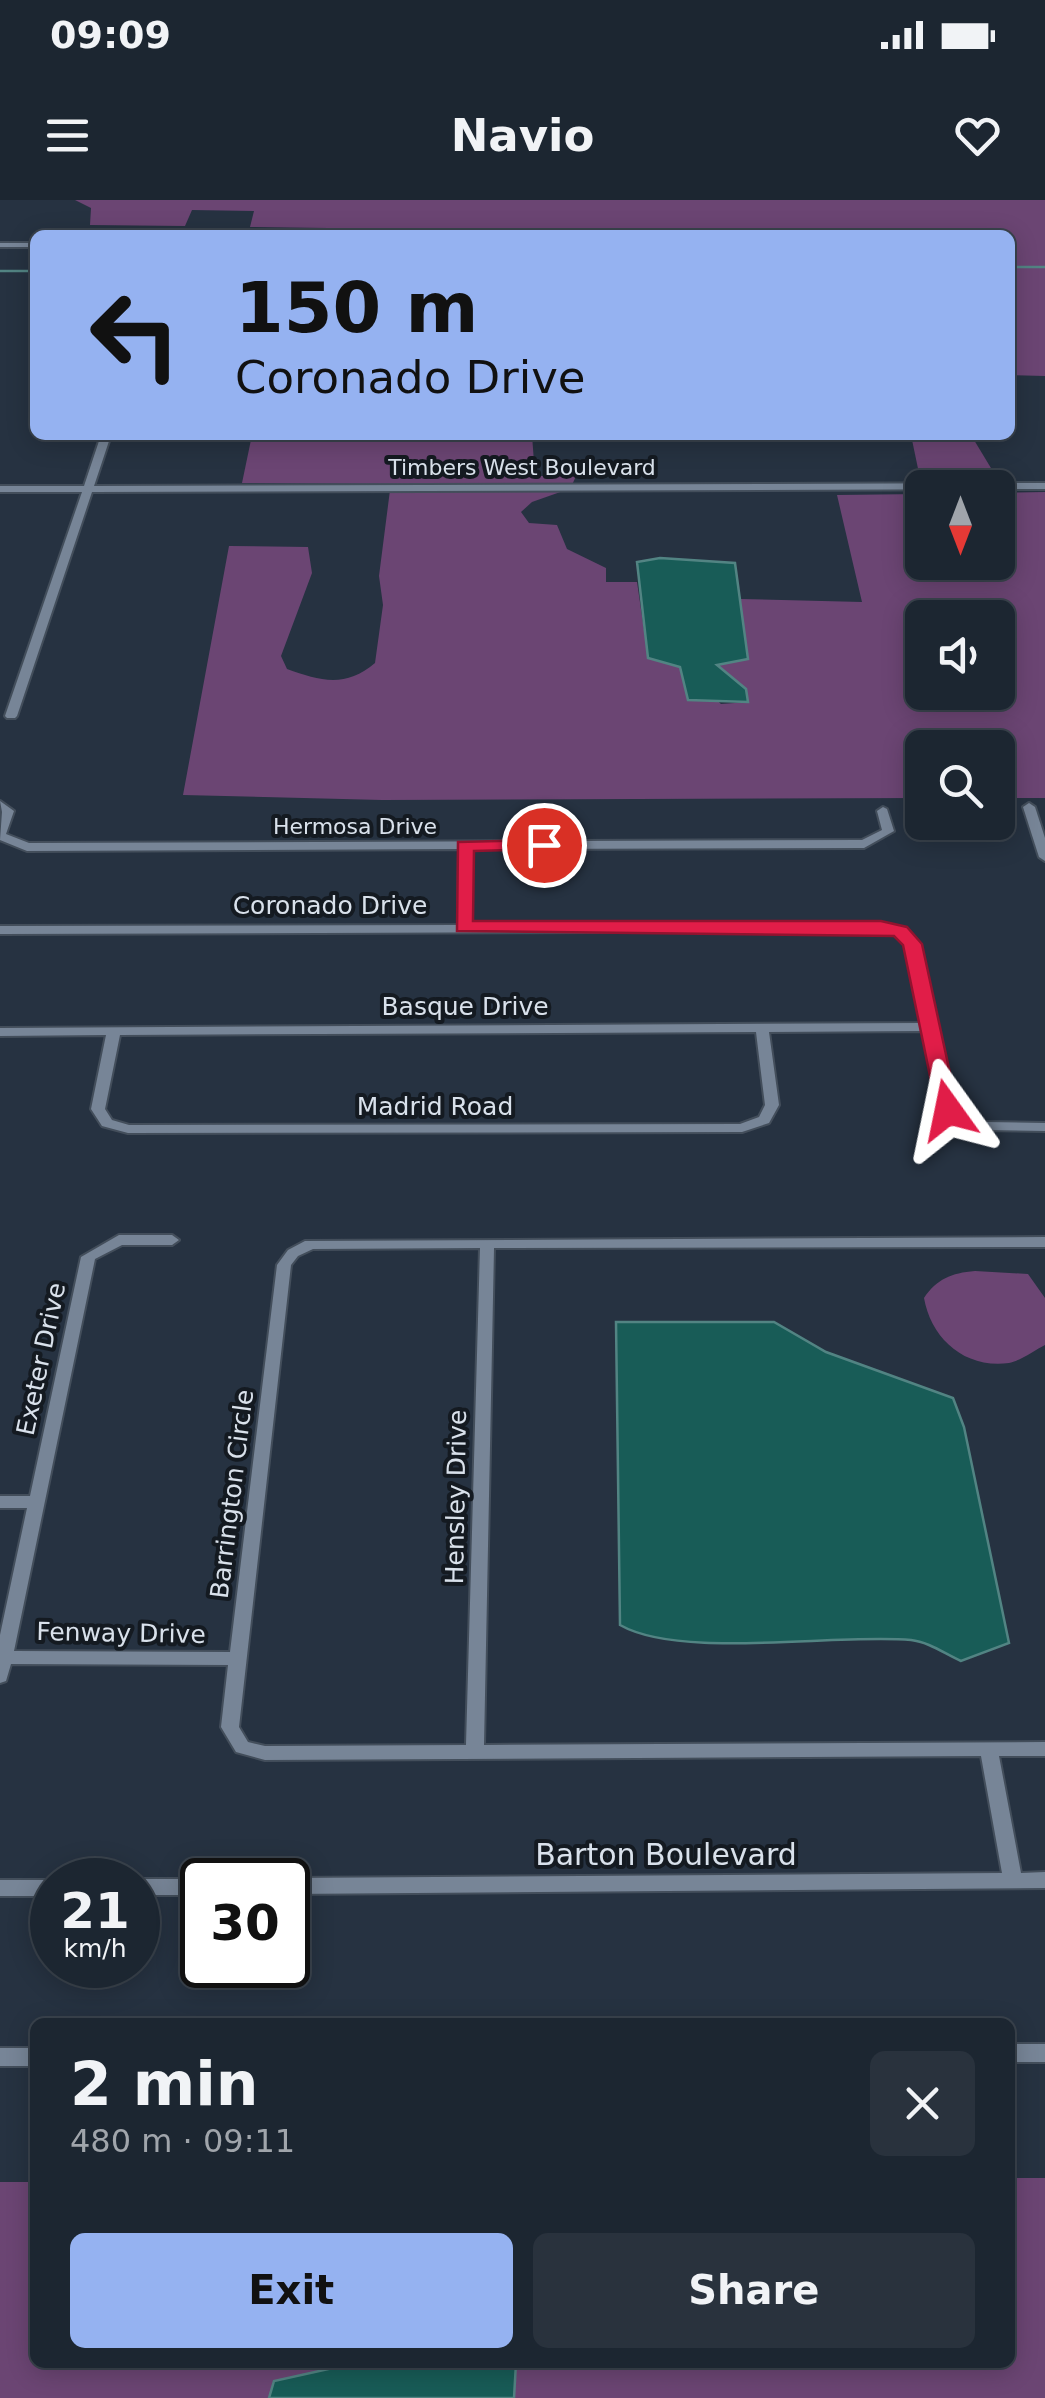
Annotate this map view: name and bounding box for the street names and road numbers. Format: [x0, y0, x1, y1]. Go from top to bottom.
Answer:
street label: Timbers West Boulevard [387, 455, 656, 480]
street label: Hermosa Drive [273, 814, 437, 839]
street label: Coronado Drive [233, 891, 427, 920]
street label: Basque Drive [381, 992, 549, 1021]
street label: Madrid Road [357, 1092, 513, 1121]
street label: Exeter Drive [11, 1280, 71, 1438]
street label: Barrington Circle [205, 1388, 259, 1600]
street label: Hensley Drive [440, 1409, 472, 1585]
street label: Fenway Drive [36, 1617, 206, 1649]
street label: Barton Boulevard [535, 1837, 797, 1872]

